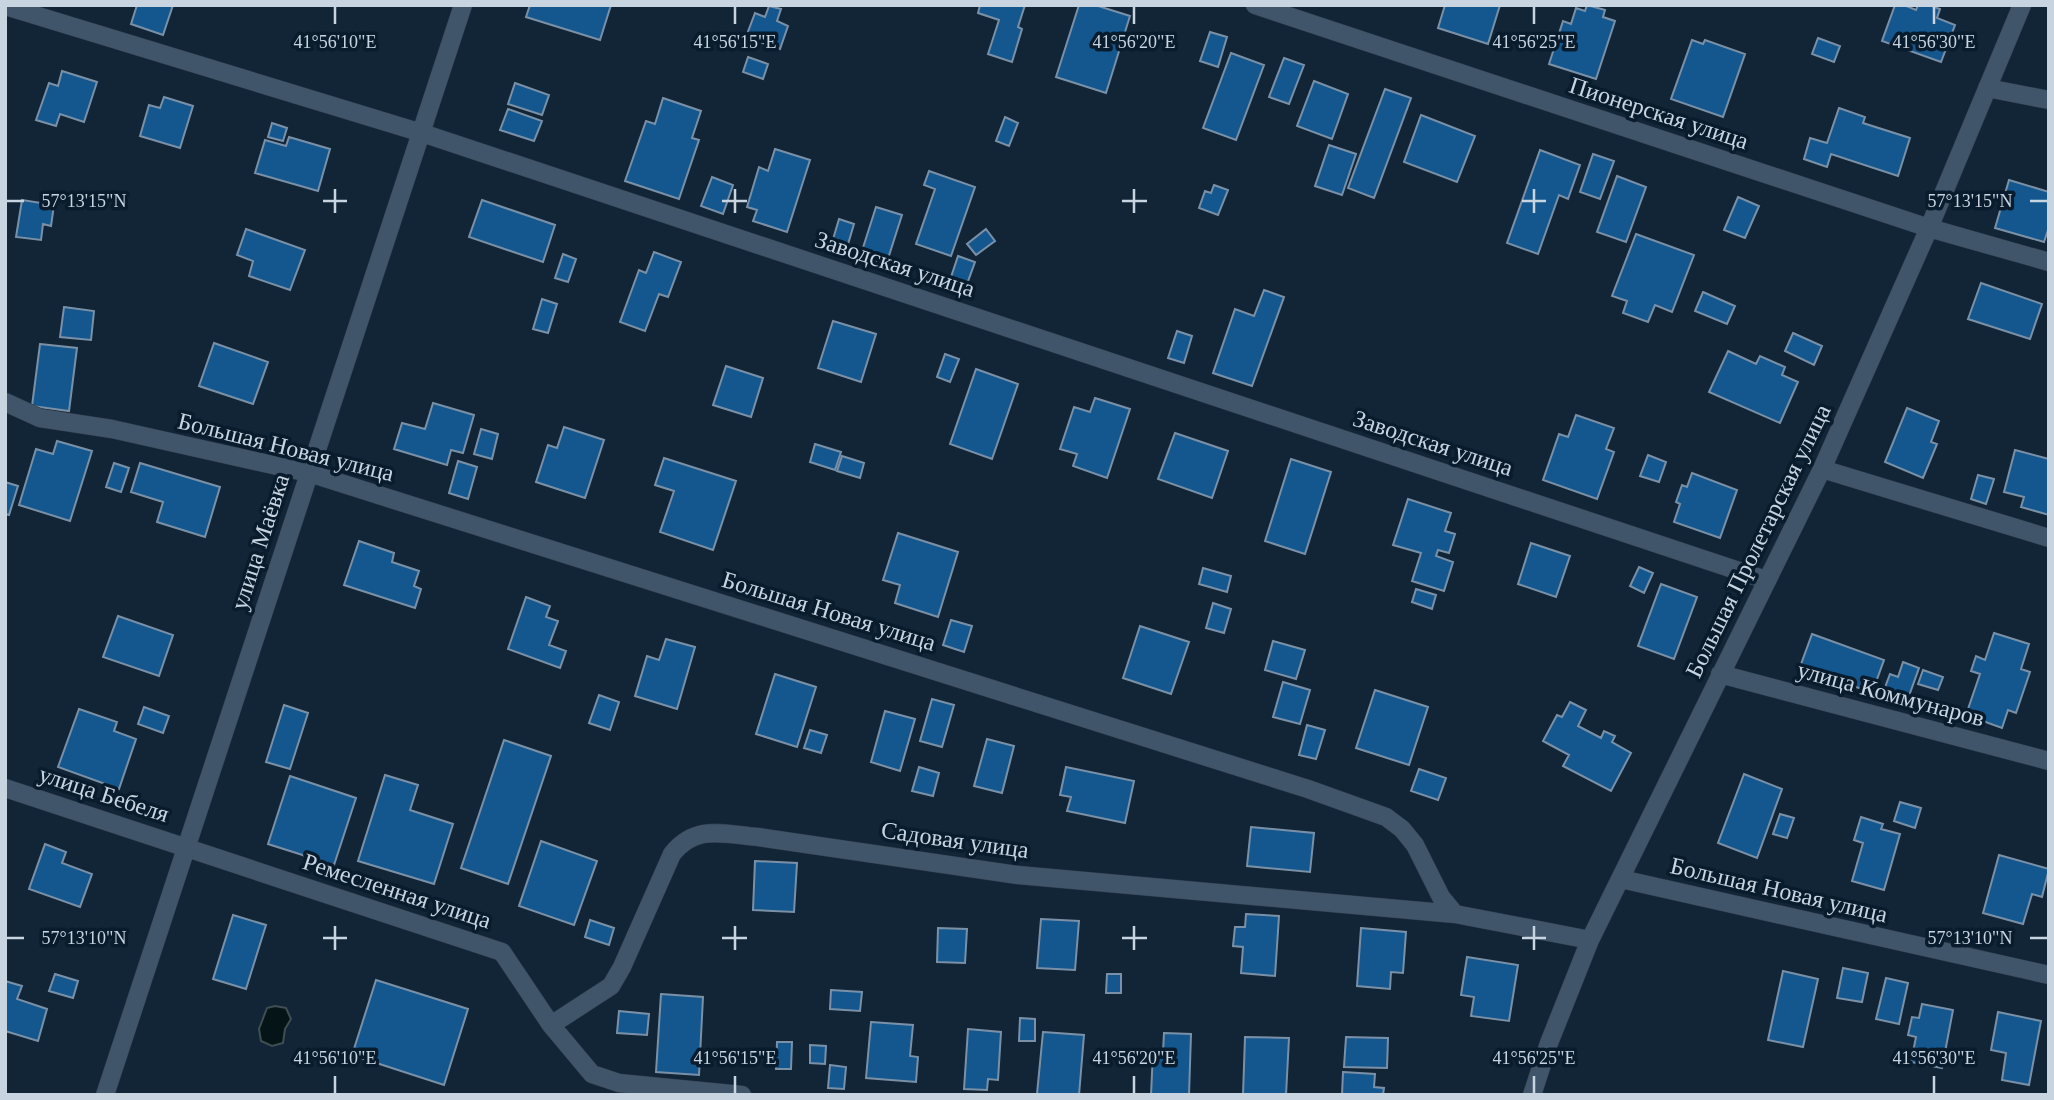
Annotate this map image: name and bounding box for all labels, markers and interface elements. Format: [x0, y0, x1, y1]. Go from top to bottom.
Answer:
text: 41°56'10"E [294, 32, 376, 52]
text: 41°56'15"E [694, 32, 776, 52]
text: 41°56'20"E [1093, 32, 1175, 52]
text: 41°56'25"E [1493, 32, 1575, 52]
text: 41°56'30"E [1893, 32, 1975, 52]
street label: Пионерская улица [1566, 72, 1752, 154]
text: 57°13'15"N [42, 191, 126, 211]
text: 57°13'15"N [1928, 191, 2012, 211]
street label: Заводская улица [812, 226, 978, 302]
street label: Большая Пролетарская улица [1680, 400, 1836, 682]
street label: Заводская улица [1350, 405, 1516, 481]
street label: Большая Новая улица [175, 408, 397, 487]
street label: улица Маёвка [226, 471, 294, 613]
street label: Большая Новая улица [719, 566, 939, 656]
street label: улица Коммунаров [1795, 656, 1987, 732]
street label: улица Бебеля [36, 761, 172, 827]
street label: Садовая улица [879, 817, 1031, 863]
street label: Ремесленная улица [300, 848, 495, 934]
street label: Большая Новая улица [1668, 852, 1890, 928]
text: 57°13'10"N [42, 928, 126, 948]
text: 57°13'10"N [1928, 928, 2012, 948]
text: 41°56'10"E [294, 1048, 376, 1068]
text: 41°56'15"E [694, 1048, 776, 1068]
text: 41°56'20"E [1093, 1048, 1175, 1068]
text: 41°56'25"E [1493, 1048, 1575, 1068]
text: 41°56'30"E [1893, 1048, 1975, 1068]

